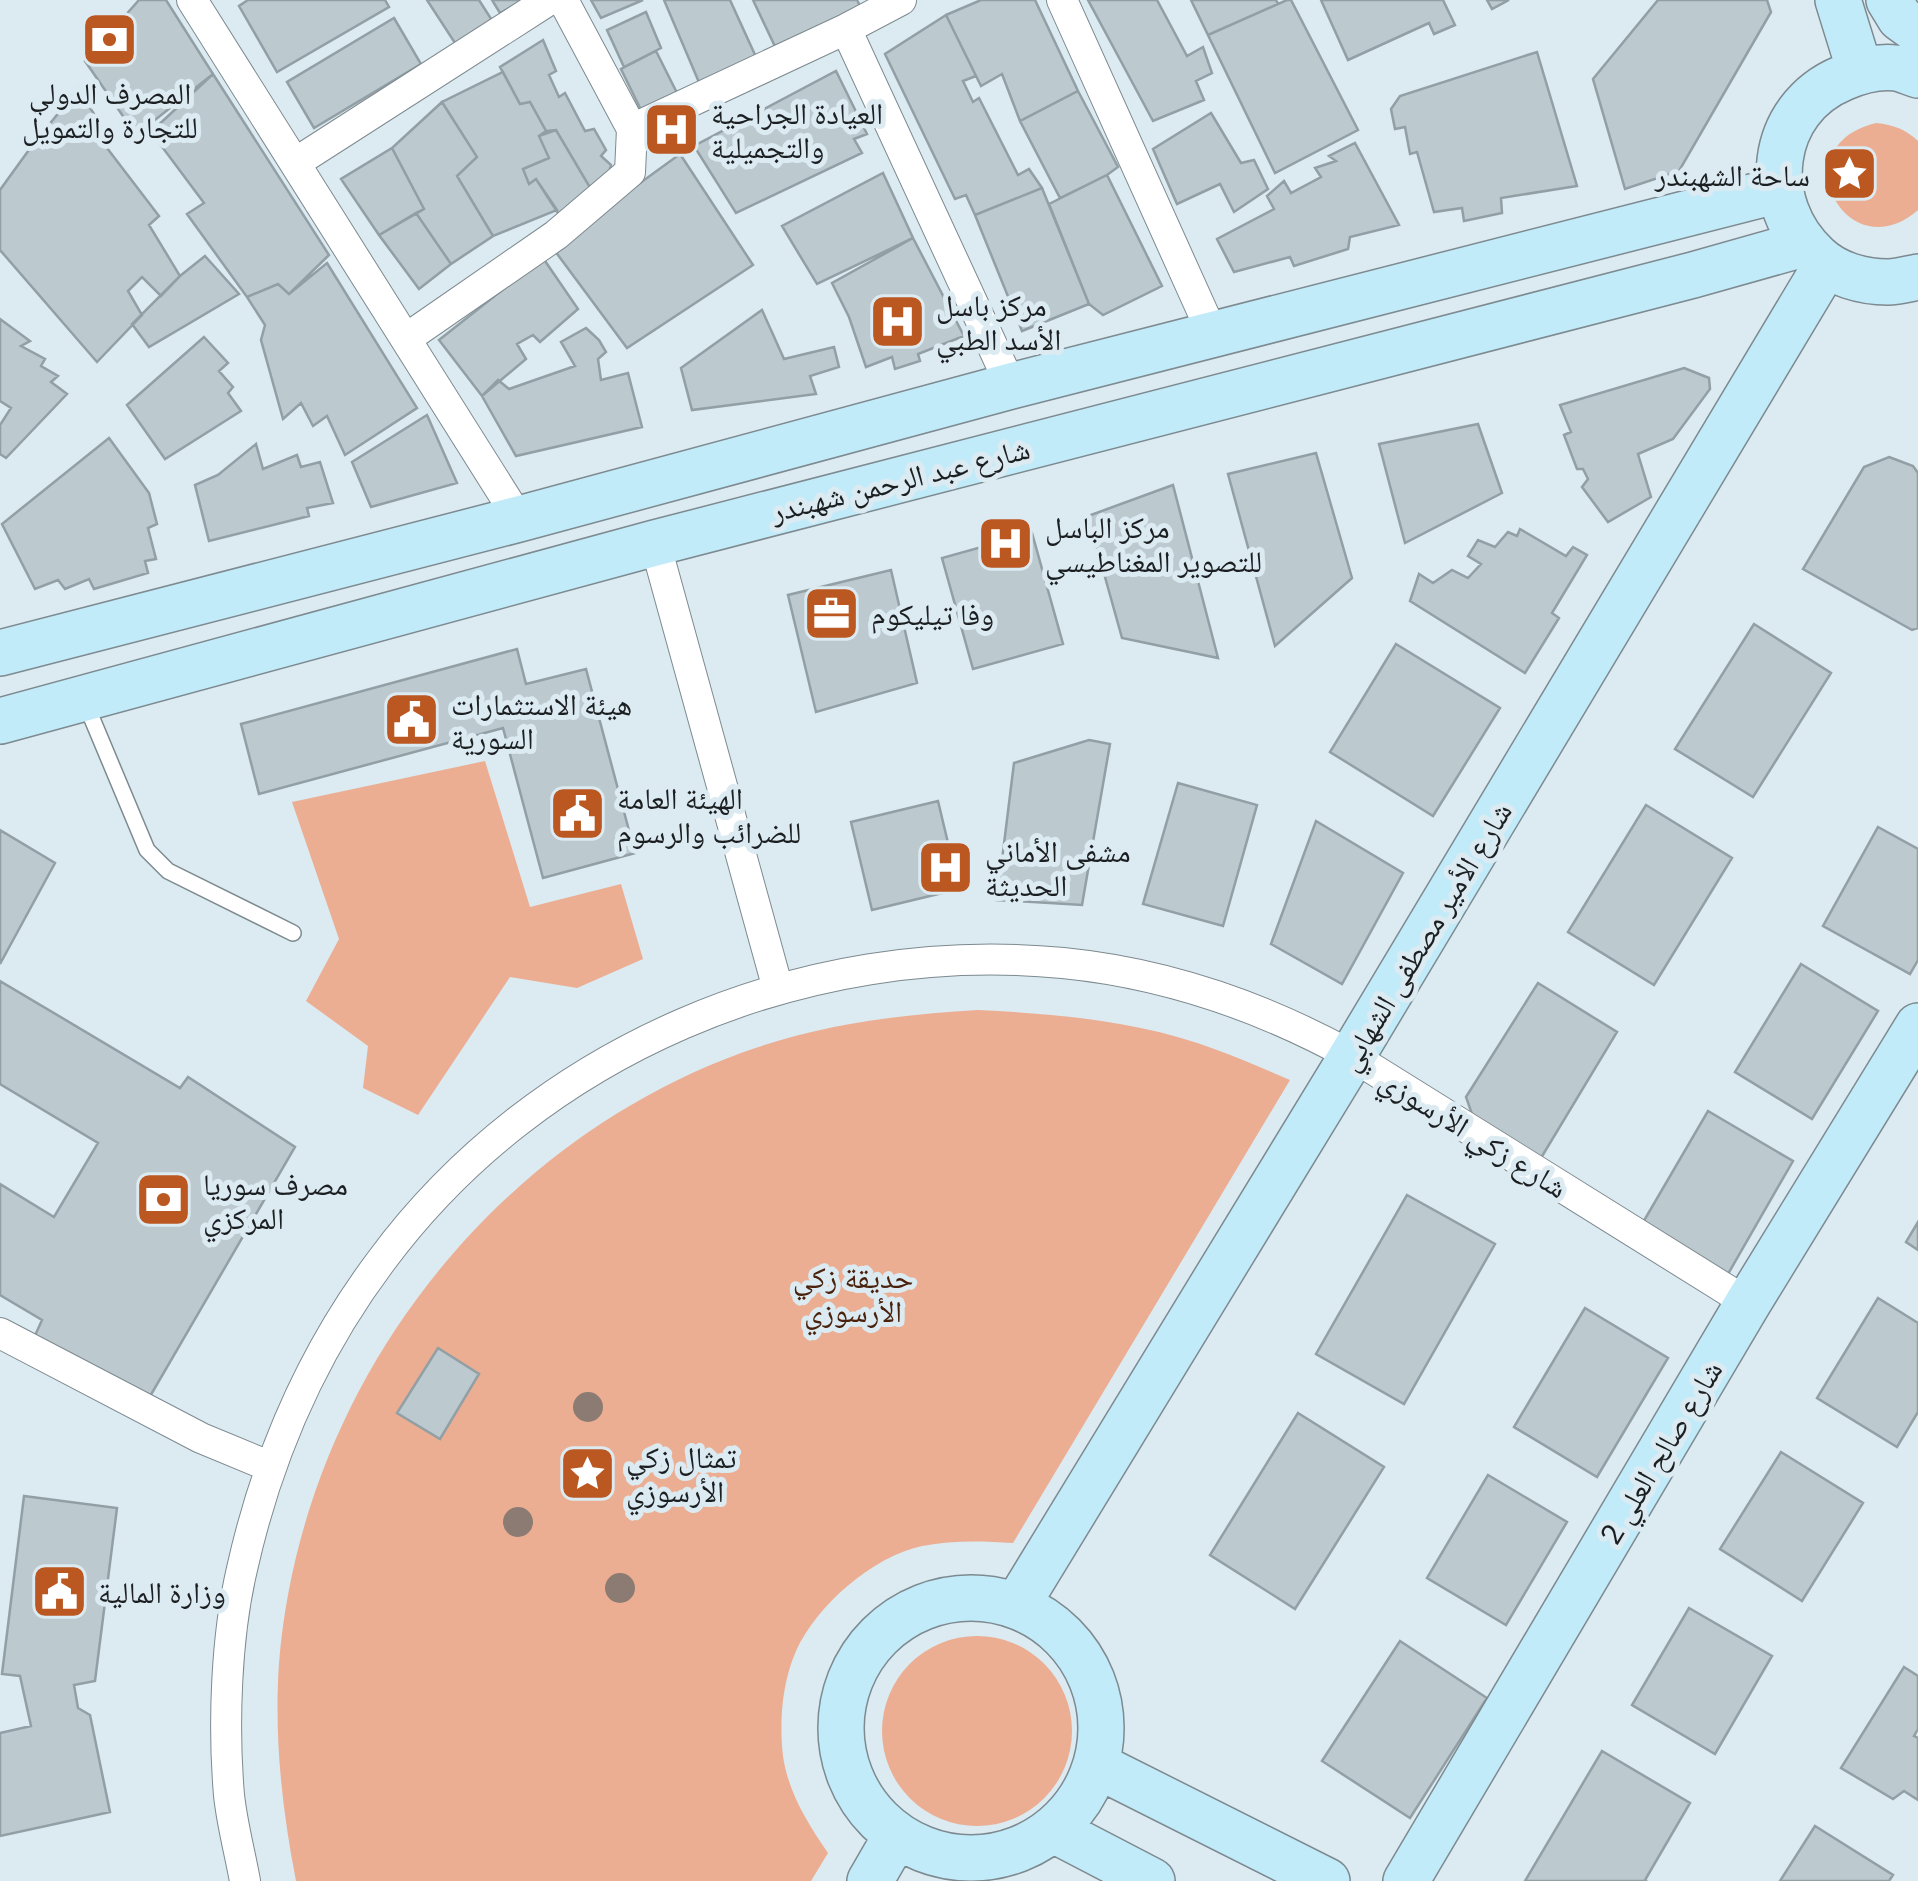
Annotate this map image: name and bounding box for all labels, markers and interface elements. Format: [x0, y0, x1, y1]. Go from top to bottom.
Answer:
bank icon: المصرف الدولي للتجارة والتمويل [80, 10, 140, 70]
place label: المصرف الدولي للتجارة والتمويل [22, 73, 198, 146]
place label: العيادة الجراحية والتجميلية [711, 93, 883, 166]
hospital icon: العيادة الجراحية والتجميلية [642, 99, 702, 159]
place icon: ساحة الشهبندر [1819, 144, 1879, 204]
place label: ساحة الشهبندر [1654, 155, 1810, 194]
place label: مركز باسل الأسد الطبي [936, 285, 1061, 363]
hospital icon: مركز باسل الأسد الطبي [867, 291, 927, 351]
street label: شارع عبد الرحمن شهبندر [765, 428, 1034, 531]
place label: مركز الباسل للتصوير المغناطيسي [1045, 507, 1262, 585]
hospital icon: مركز الباسل للتصوير المغناطيسي [976, 513, 1036, 573]
office icon: وفا تيليكوم [802, 583, 862, 643]
place label: وفا تيليكوم [871, 594, 994, 634]
place label: هيئة الاستثمارات السورية [451, 684, 632, 757]
public building icon: هيئة الاستثمارات السورية [382, 690, 442, 750]
place label: الهيئة العامة للضرائب والرسوم [617, 778, 801, 852]
public building icon: الهيئة العامة للضرائب والرسوم [548, 784, 608, 844]
street label: شارع الأمير مصطفى الشهابي [1328, 794, 1525, 1080]
place label: مشفى الأماني الحديثة [985, 831, 1131, 904]
hospital icon: مشفى الأماني الحديثة [916, 837, 976, 897]
street label: شارع زكي الأرسوزي [1370, 1060, 1575, 1211]
place label: مصرف سوريا المركزي [203, 1164, 348, 1242]
bank icon: مصرف سوريا المركزي [134, 1170, 194, 1230]
park label: حديقة زكي الأرسوزي [793, 1257, 913, 1335]
street label: شارع صالح العلي 2 [1590, 1353, 1735, 1554]
place label: تمثال زكي الأرسوزي [626, 1437, 737, 1515]
place icon: تمثال زكي الأرسوزي [557, 1443, 617, 1503]
public building icon: وزارة المالية [29, 1561, 89, 1621]
place label: وزارة المالية [98, 1572, 226, 1611]

